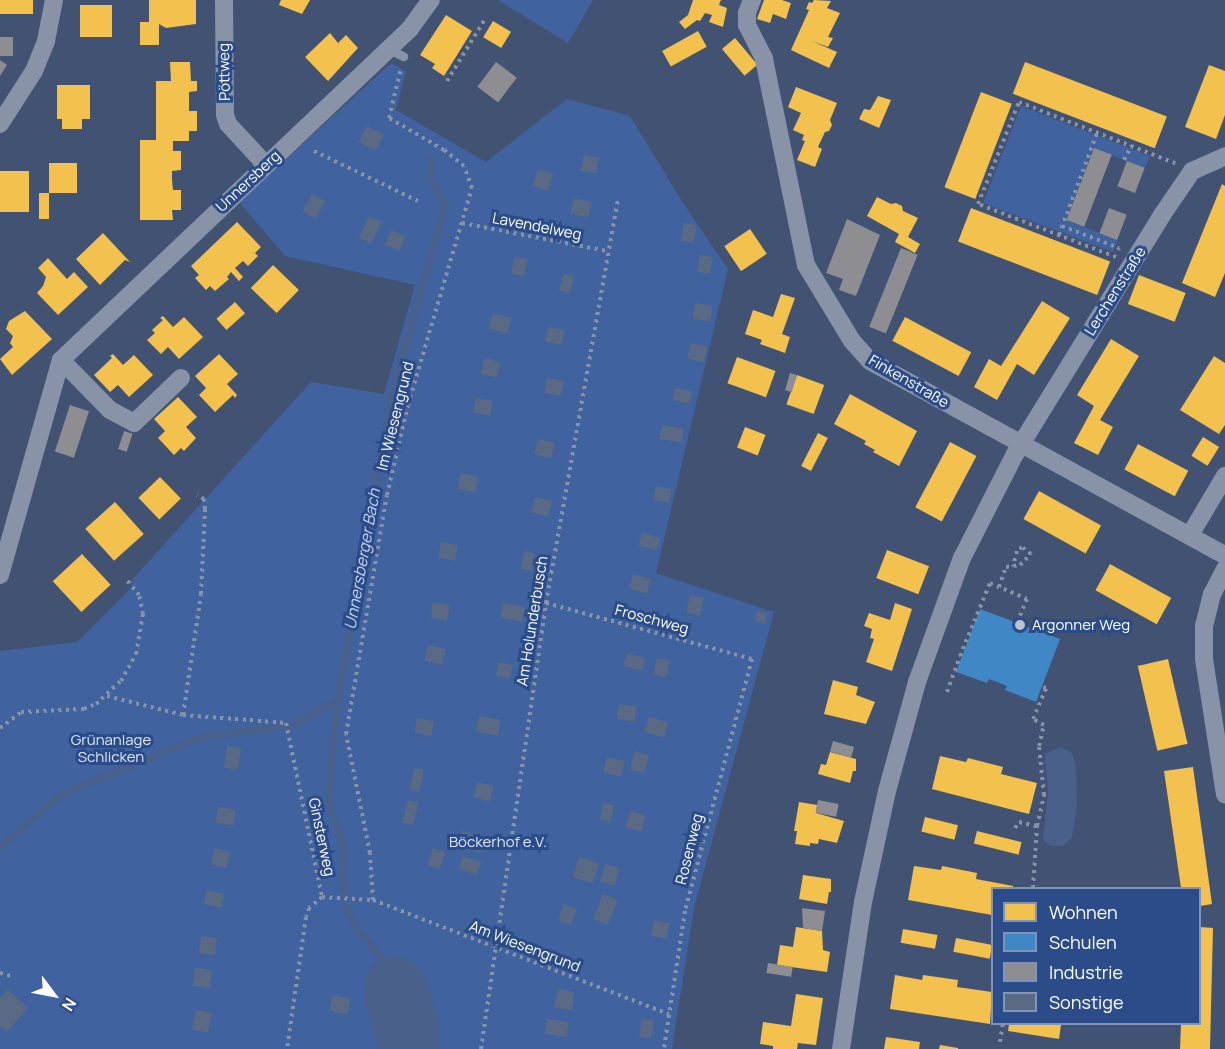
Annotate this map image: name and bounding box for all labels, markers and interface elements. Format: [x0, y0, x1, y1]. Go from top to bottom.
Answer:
street label: Pöttweg [214, 43, 234, 101]
street label: Unnersberg [212, 147, 284, 215]
street label: Lavendelweg [491, 209, 583, 243]
street label: Lerchenstraße [1080, 243, 1150, 339]
street label: Finkenstraße [866, 351, 952, 411]
street label: Im Wiesengrund [373, 360, 417, 472]
water label: Unnersberger Bach [340, 487, 384, 631]
street label: Am Holunderbusch [513, 555, 551, 687]
street label: Froschweg [613, 601, 691, 637]
place label: Argonner Weg [1032, 616, 1130, 634]
marker: Argonner Weg [1013, 618, 1027, 632]
park label: Grünanlage Schlicken [71, 730, 151, 765]
street label: Ginsterweg [305, 796, 339, 878]
street label: Rosenweg [672, 812, 706, 886]
park label: Böckerhof e.V. [449, 833, 547, 851]
legend [991, 887, 1201, 1025]
text: Wohnen [1049, 900, 1118, 924]
street label: Am Wiesengrund [467, 917, 583, 975]
text: Schulen [1049, 930, 1117, 954]
text: Industrie [1049, 960, 1123, 984]
north arrow [24, 965, 84, 1025]
text: Sonstige [1049, 990, 1123, 1014]
text: N [57, 994, 82, 1015]

